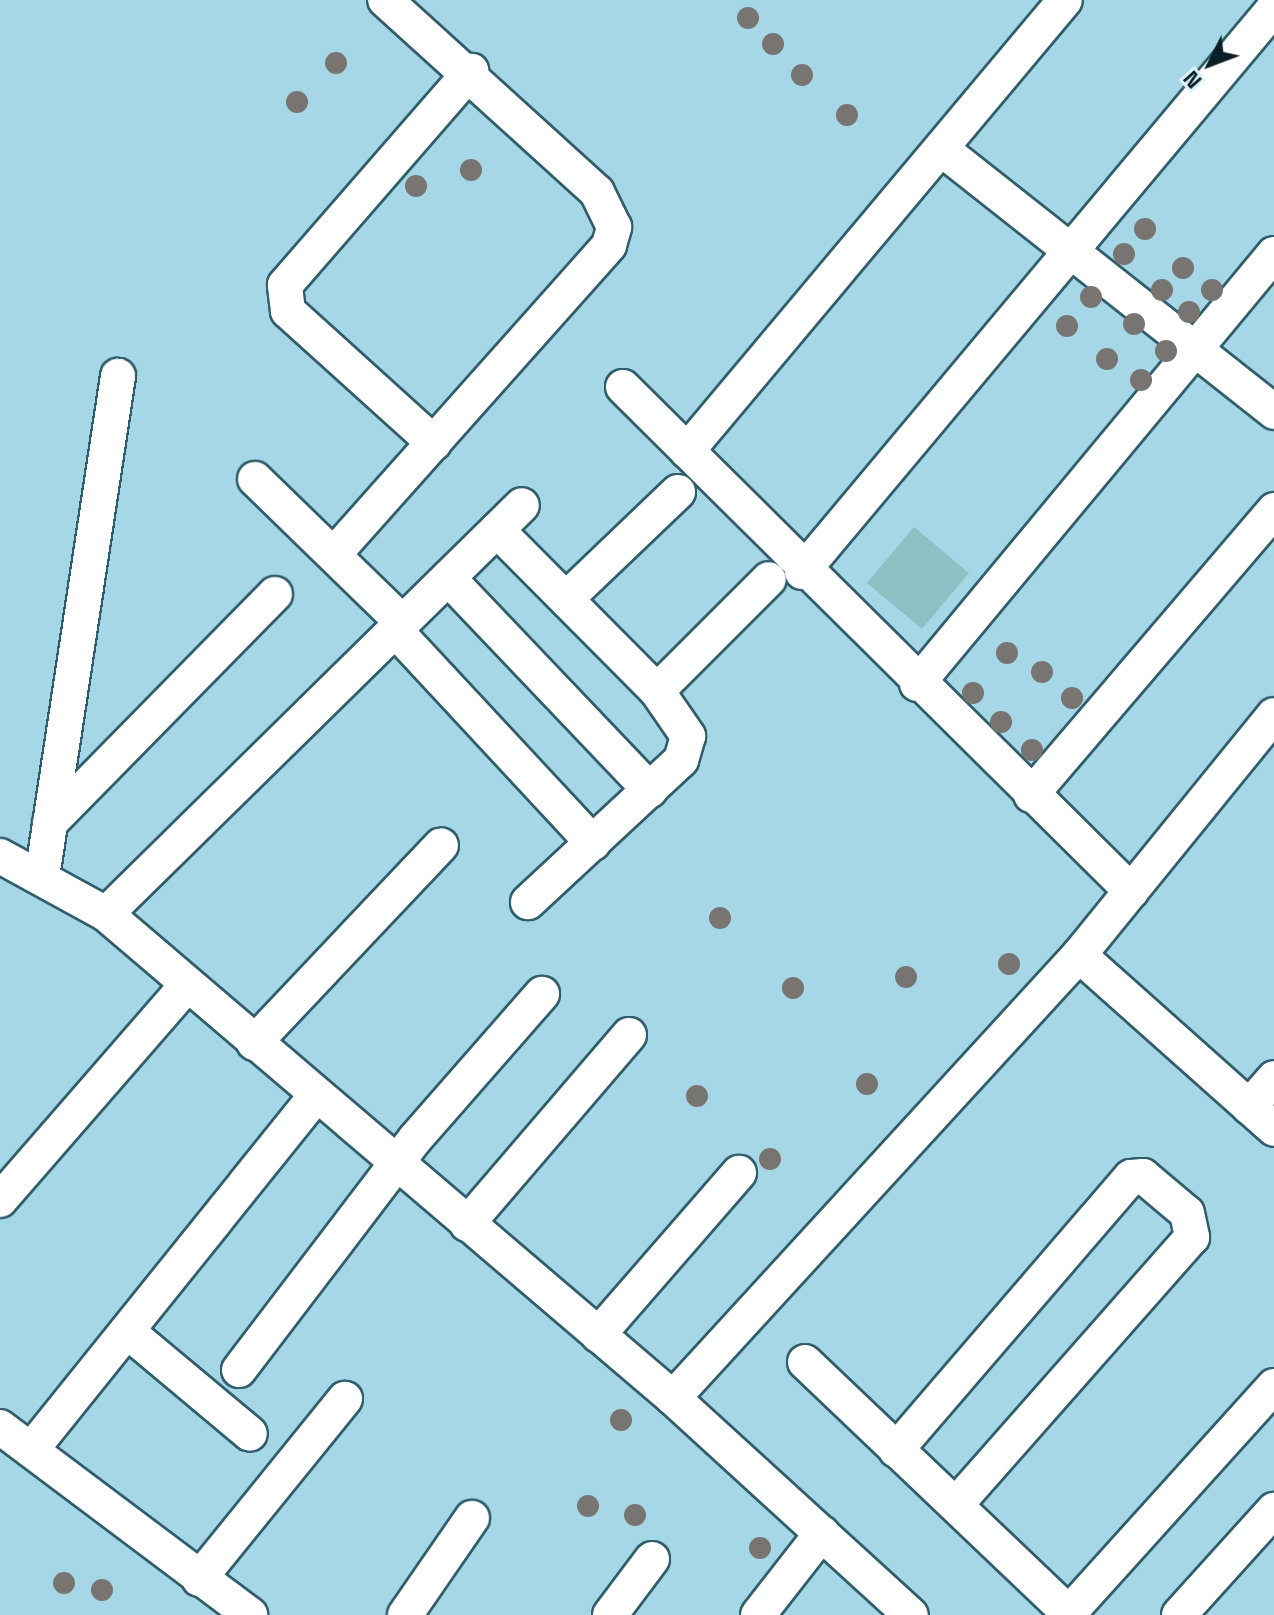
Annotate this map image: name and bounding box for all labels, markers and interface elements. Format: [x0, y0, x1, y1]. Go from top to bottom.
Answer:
north arrow [1170, 24, 1250, 104]
text: N [1177, 65, 1208, 95]

